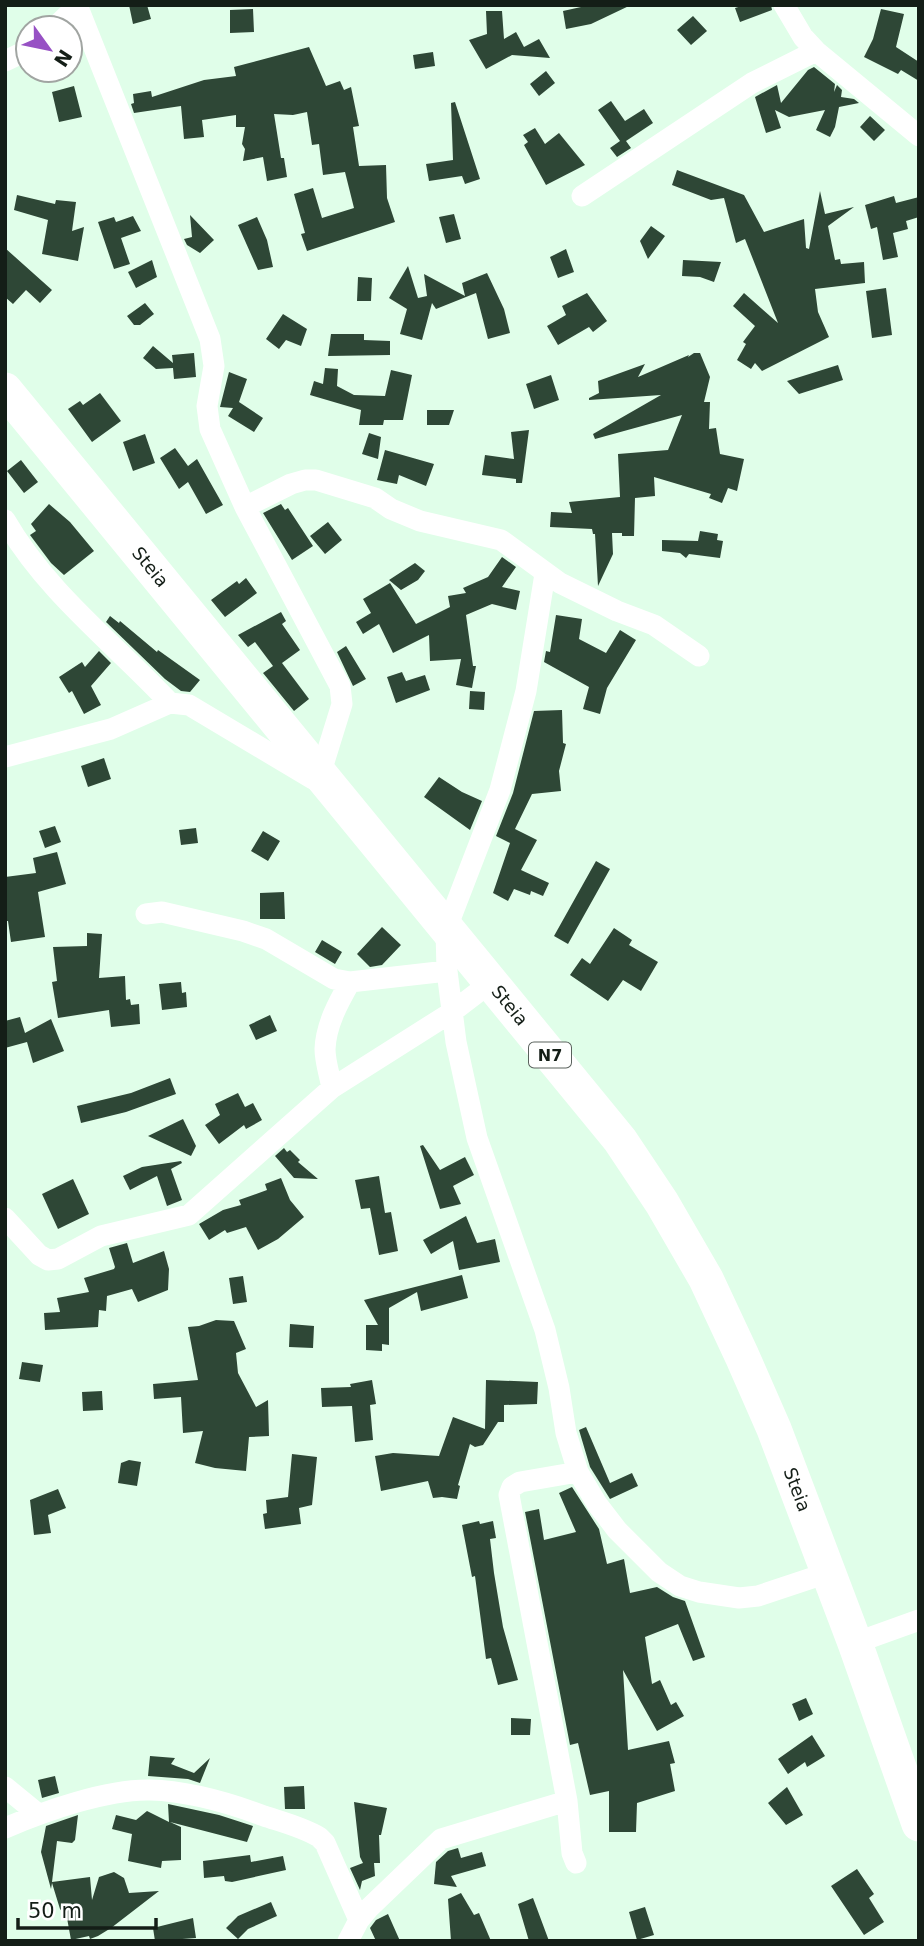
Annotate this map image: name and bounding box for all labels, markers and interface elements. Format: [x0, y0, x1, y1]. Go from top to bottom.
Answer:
north arrow [14, 14, 84, 84]
text: N [50, 46, 77, 71]
street label: Steia [128, 542, 173, 591]
street label: Steia [488, 981, 533, 1030]
road number: N7 [529, 1042, 571, 1068]
street label: Steia [780, 1464, 815, 1515]
scale bar [18, 1886, 156, 1930]
text: 50 m [28, 1899, 82, 1923]

